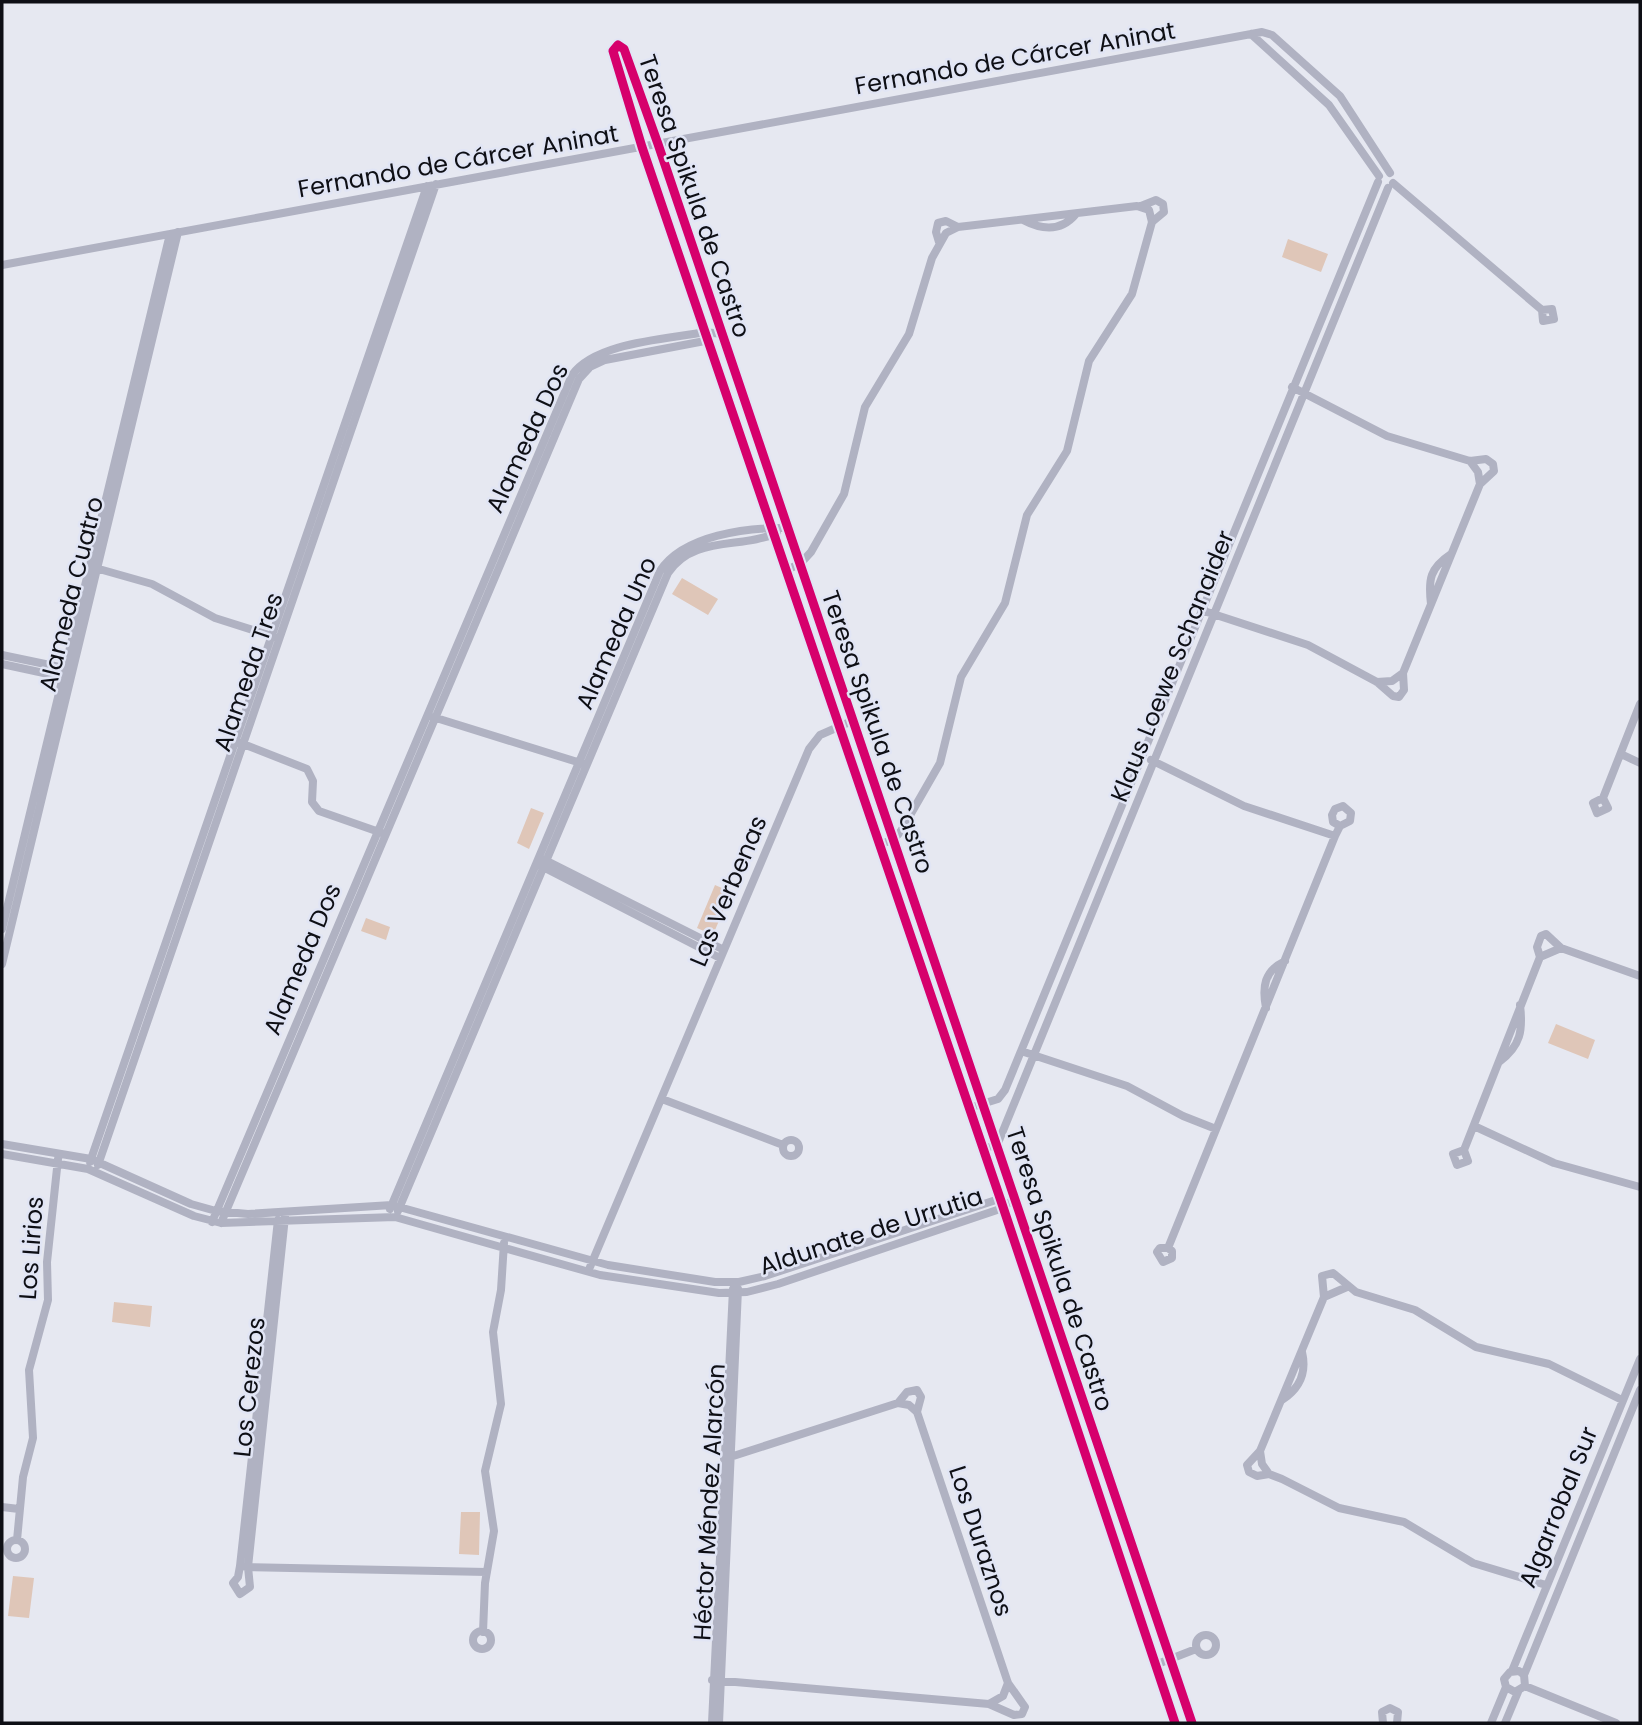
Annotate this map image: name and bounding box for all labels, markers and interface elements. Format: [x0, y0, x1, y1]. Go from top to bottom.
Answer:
street label: Fernando de Cárcer Aninat [852, 14, 1178, 102]
street label: Teresa Spikula de Castro [631, 50, 759, 342]
street label: Fernando de Cárcer Aninat [295, 117, 621, 205]
street label: Alameda Dos [478, 358, 576, 518]
street label: Alameda Cuatro [31, 493, 111, 695]
street label: Klaus Loewe Schanaider [1102, 525, 1242, 807]
street label: Alameda Uno [568, 552, 664, 714]
street label: Teresa Spikula de Castro [814, 586, 942, 878]
street label: Alameda Tres [205, 588, 291, 756]
street label: Las Verbenas [681, 811, 775, 971]
street label: Alameda Dos [255, 878, 349, 1040]
street label: Teresa Spikula de Castro [998, 1123, 1122, 1415]
street label: Aldunate de Urrutia [755, 1179, 987, 1283]
street label: Los Lirios [11, 1195, 51, 1301]
street label: Los Cerezos [225, 1315, 273, 1459]
street label: Héctor Méndez Alarcón [685, 1363, 733, 1641]
street label: Algarrobal Sur [1511, 1422, 1605, 1592]
street label: Los Duraznos [941, 1462, 1021, 1620]

